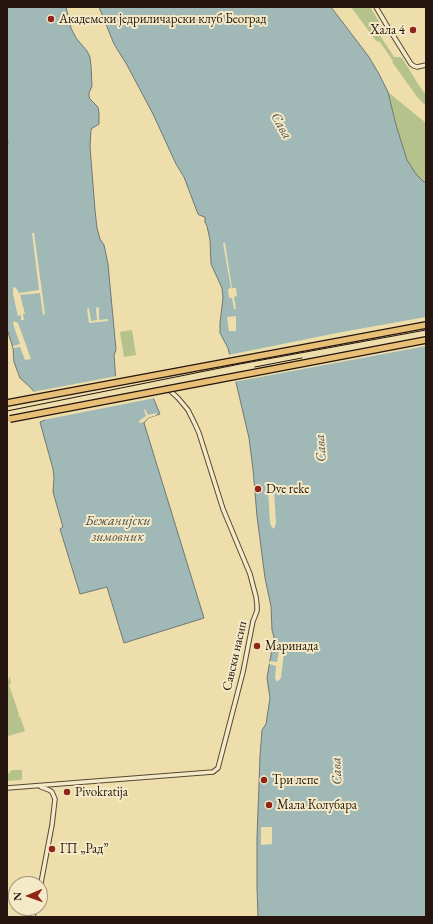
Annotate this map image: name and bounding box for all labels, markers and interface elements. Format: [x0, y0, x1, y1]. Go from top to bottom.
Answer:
place label: Академски једриличарски клуб Београд [59, 11, 266, 27]
marker: Академски једриличарски клуб Београд [46, 14, 56, 24]
place label: Хала 4 [370, 22, 405, 38]
marker: Хала 4 [408, 25, 418, 35]
water label: Сава [267, 110, 295, 142]
water label: Сава [312, 433, 330, 463]
place label: Dve reke [266, 481, 309, 497]
marker: Dve reke [253, 484, 263, 494]
water label: Бежанијски зимовник [85, 513, 151, 546]
street label: Савски насип [219, 620, 251, 692]
place label: Маринада [265, 638, 318, 654]
marker: Маринада [252, 641, 262, 651]
water label: Сава [328, 757, 346, 785]
place label: Три лепе [272, 772, 319, 788]
marker: Три лепе [259, 775, 269, 785]
place label: Pivokratija [75, 784, 128, 800]
marker: Pivokratija [62, 787, 72, 797]
place label: Мала Колубара [277, 797, 357, 813]
marker: Мала Колубара [264, 800, 274, 810]
place label: ГП „Рад” [60, 841, 109, 857]
marker: ГП „Рад” [47, 844, 57, 854]
north arrow [8, 876, 48, 916]
text: N [10, 892, 24, 901]

